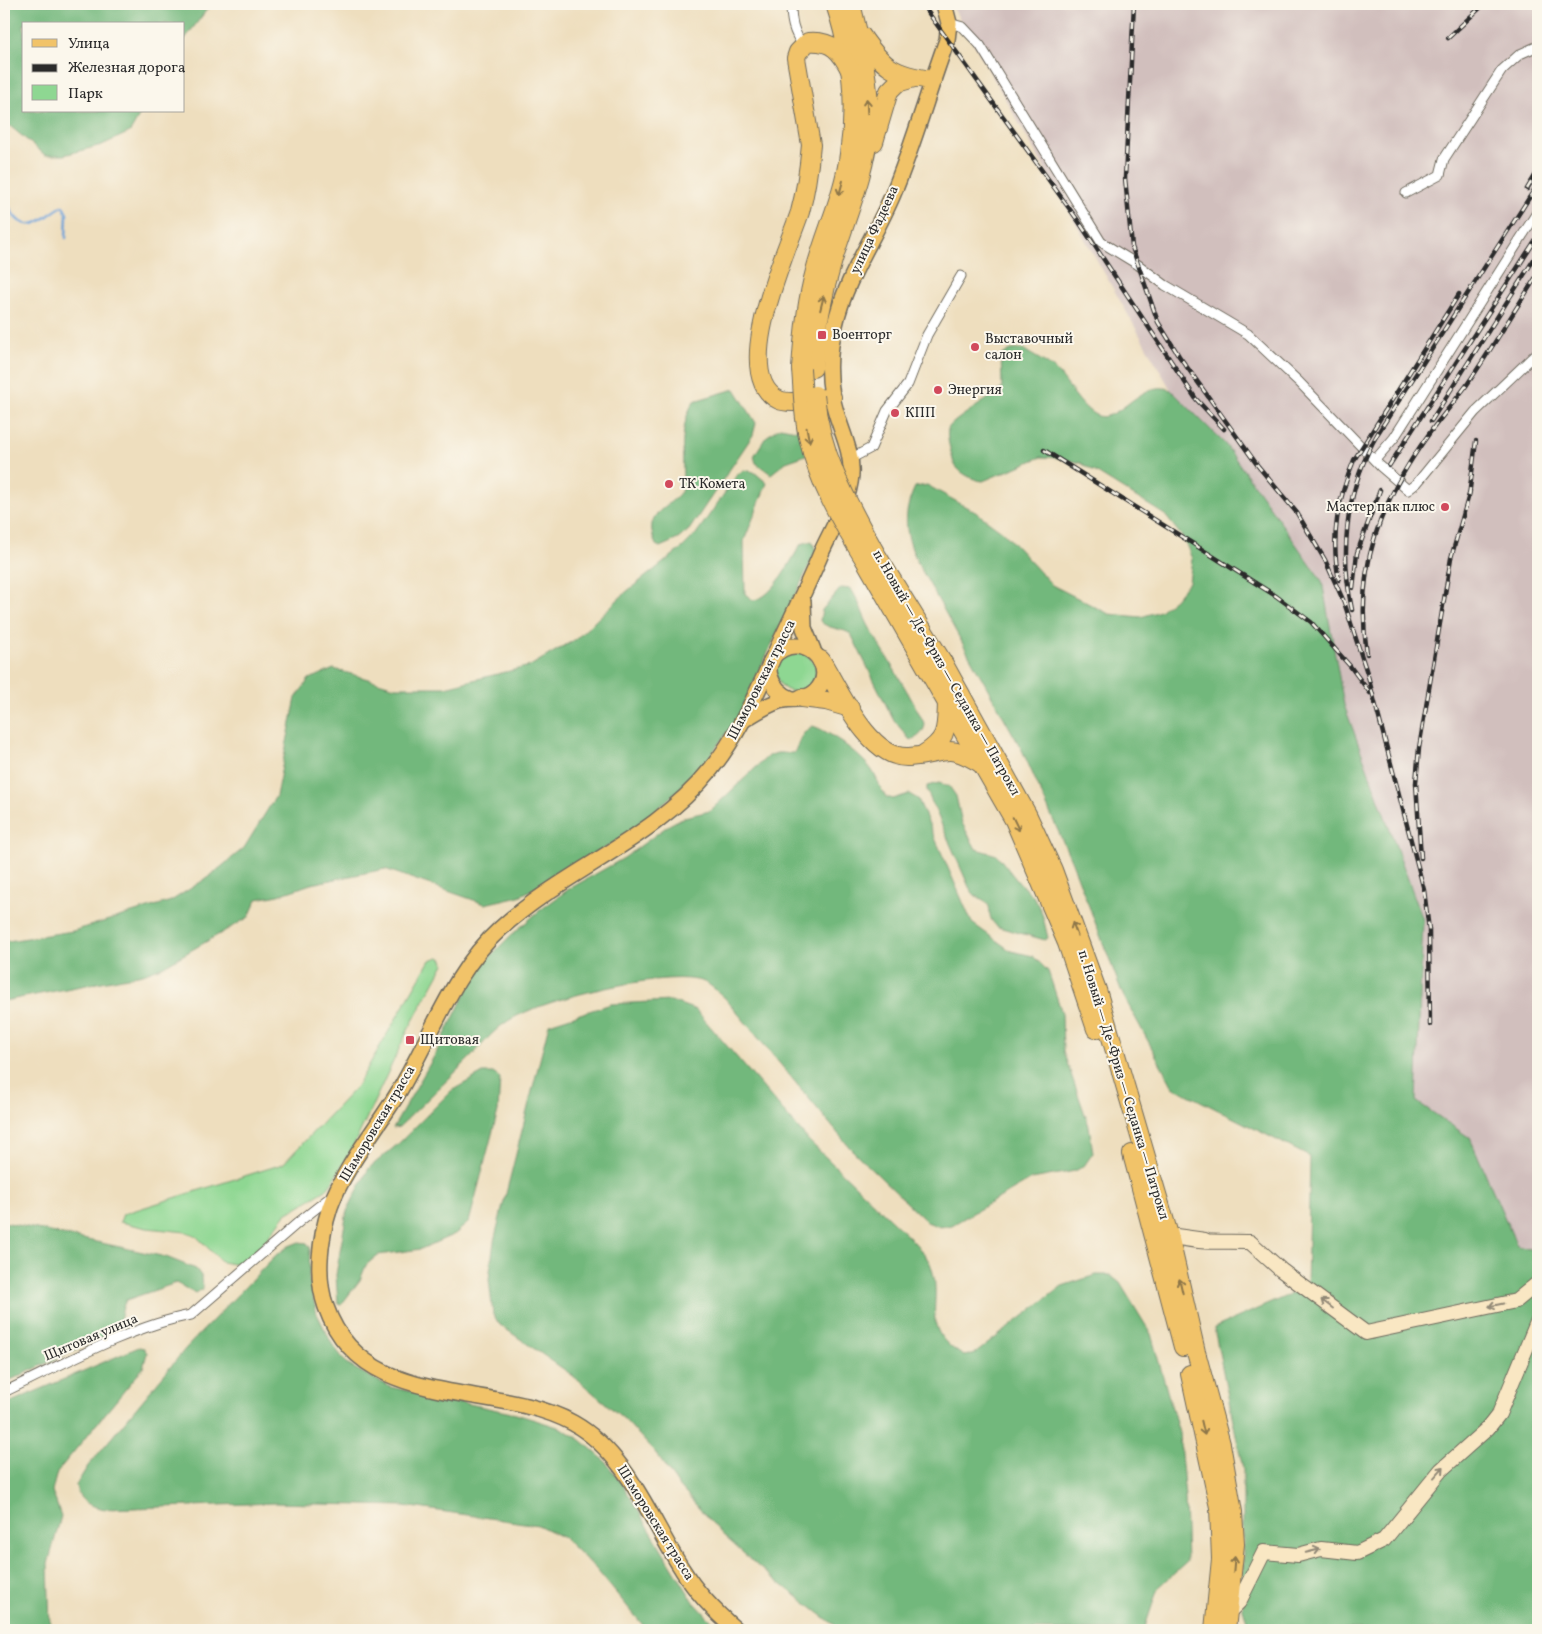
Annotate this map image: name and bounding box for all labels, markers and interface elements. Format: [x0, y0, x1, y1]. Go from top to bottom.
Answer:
legend [22, 22, 185, 112]
text: Улица [68, 34, 110, 55]
text: Железная дорога [68, 58, 185, 79]
text: Парк [68, 84, 103, 105]
one-way arrow [863, 98, 872, 114]
one-way arrow [836, 179, 846, 195]
street label: улица Фадеева [846, 183, 904, 277]
one-way arrow [818, 295, 827, 311]
place label: Военторг [832, 326, 892, 345]
marker: Военторг [816, 329, 828, 341]
place label: Выставочный салон [985, 330, 1073, 365]
marker: Выставочный салон [969, 341, 981, 353]
place label: Энергия [948, 381, 1002, 400]
marker: Энергия [932, 384, 944, 396]
place label: КПП [905, 404, 935, 423]
marker: КПП [889, 407, 901, 419]
one-way arrow [804, 426, 813, 442]
place label: ТК Комета [679, 475, 745, 494]
marker: ТК Комета [663, 478, 675, 490]
place label: Мастер пак плюс [1326, 498, 1435, 517]
marker: Мастер пак плюс [1439, 501, 1451, 513]
street label: п. Новый — Де-Фриз — Седанка — Патрокл [868, 547, 1025, 800]
street label: Шаморовская трасса [723, 617, 801, 743]
one-way arrow [1012, 816, 1022, 831]
one-way arrow [1070, 922, 1079, 937]
street label: п. Новый — Де-Фриз — Седанка — Патрокл [1073, 948, 1173, 1222]
place label: Щитовая [420, 1031, 479, 1050]
marker: Щитовая [404, 1034, 416, 1046]
street label: Шаморовская трасса [336, 1062, 420, 1186]
one-way arrow [1176, 1278, 1185, 1294]
one-way arrow [1320, 1299, 1334, 1310]
one-way arrow [1489, 1301, 1505, 1310]
street label: Щитовая улица [41, 1310, 141, 1366]
one-way arrow [1199, 1419, 1208, 1435]
street label: Шаморовская трасса [612, 1462, 698, 1584]
one-way arrow [1434, 1466, 1445, 1479]
one-way arrow [1304, 1546, 1320, 1555]
one-way arrow [1229, 1557, 1238, 1573]

